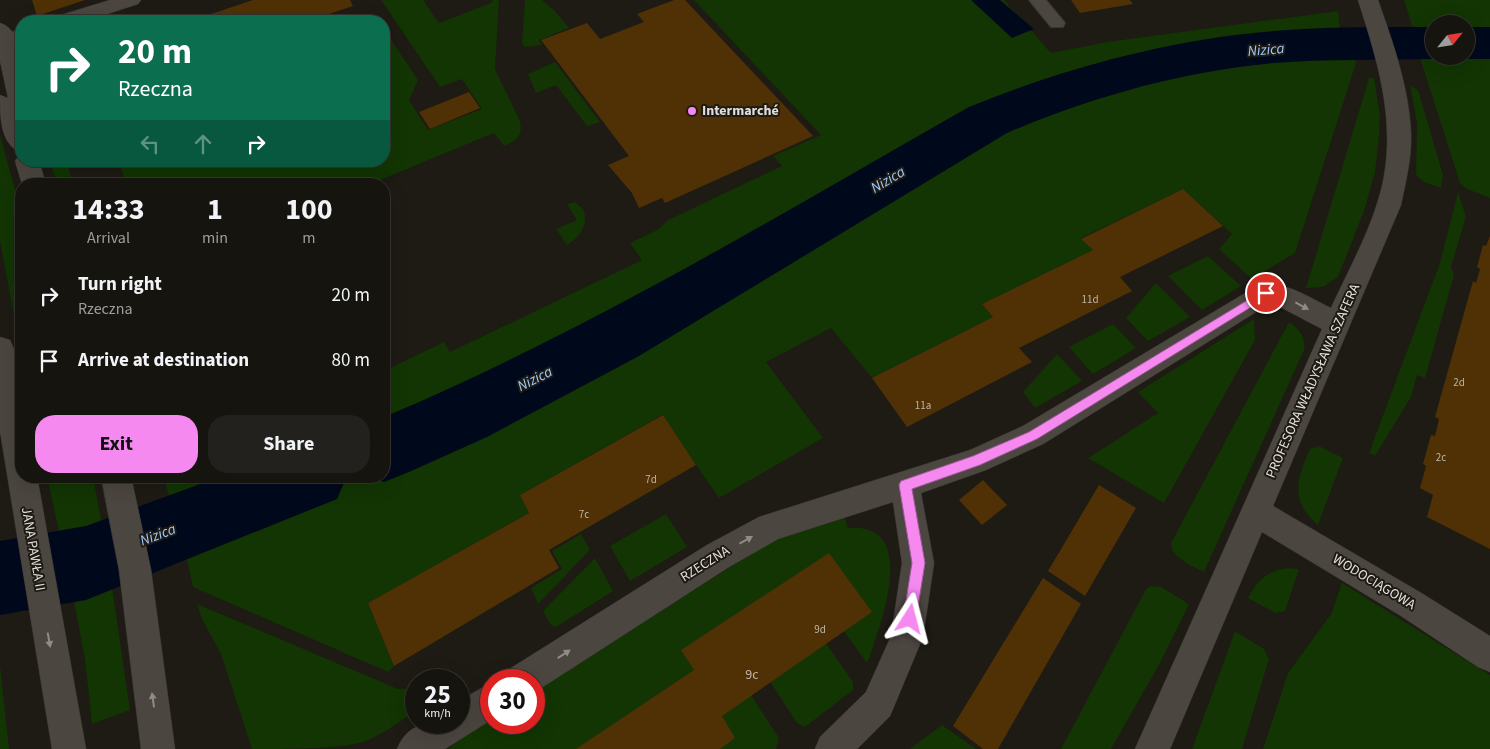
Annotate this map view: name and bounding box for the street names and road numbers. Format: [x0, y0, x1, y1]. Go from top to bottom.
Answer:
street label: PROFESORA WŁADYSŁAWA SZAFERA [1261, 280, 1365, 481]
street label: JANA PAWŁA II [16, 506, 50, 592]
street label: RZECZNA [676, 541, 734, 587]
street label: WODOCIĄGOWA [1329, 549, 1420, 615]

